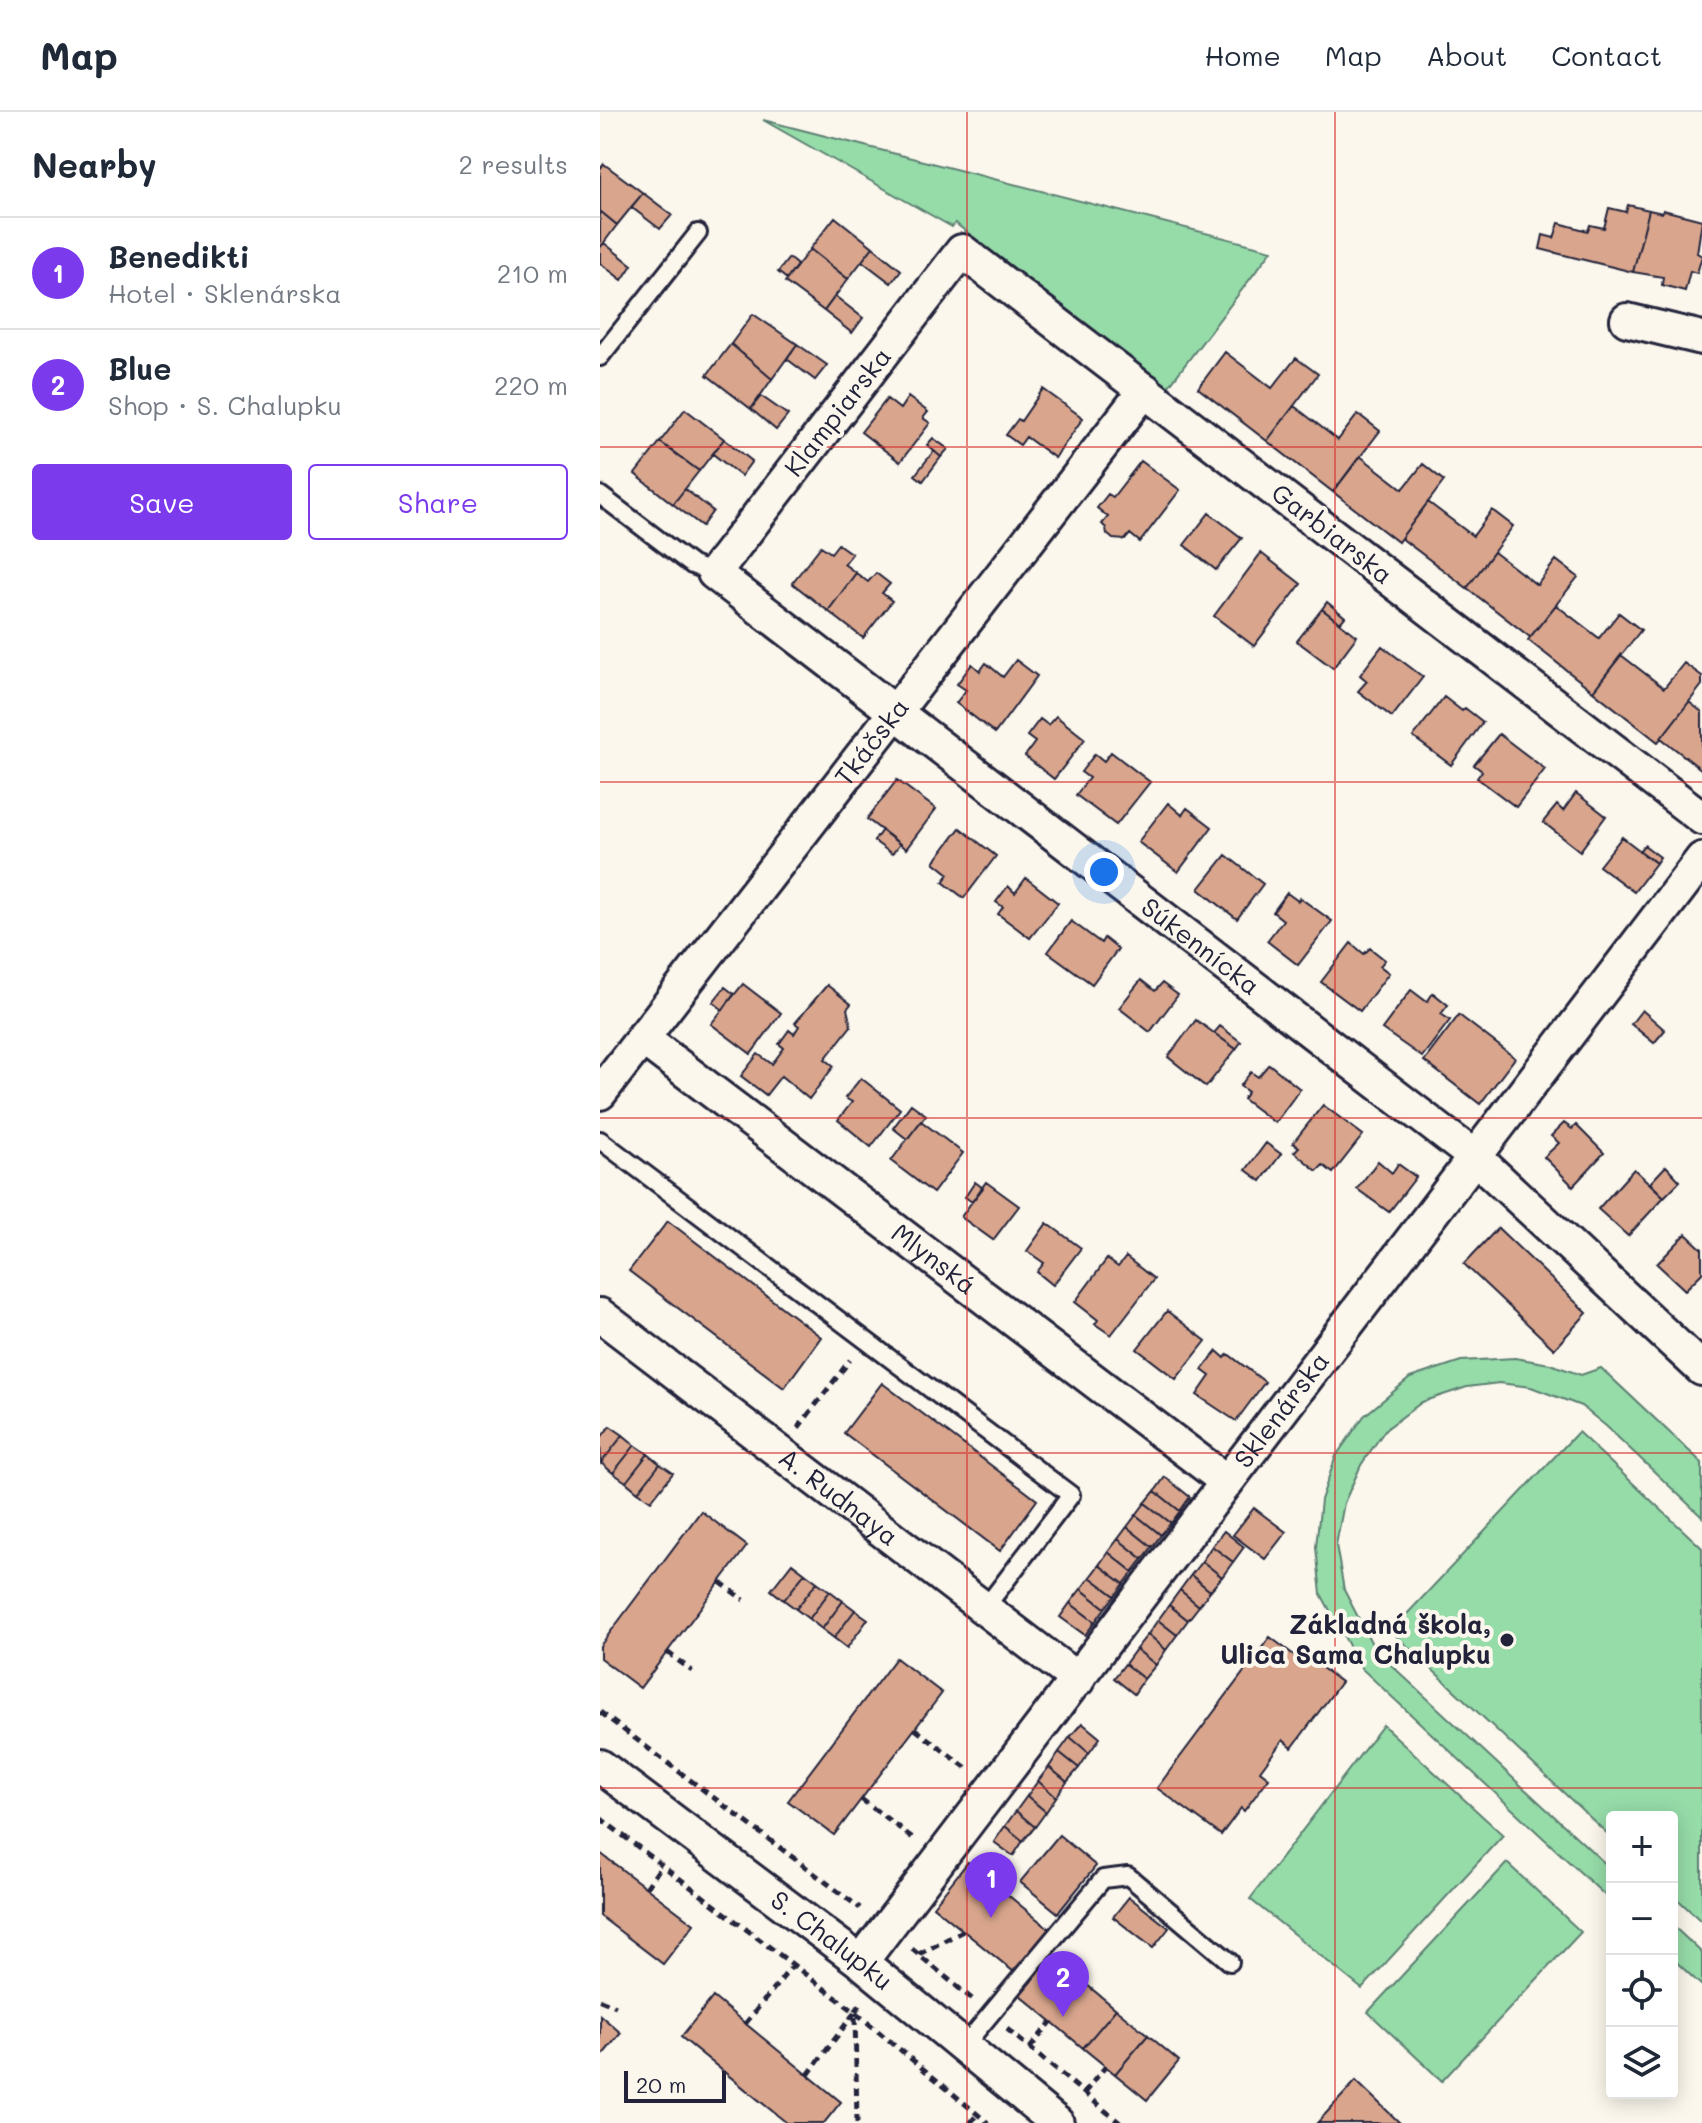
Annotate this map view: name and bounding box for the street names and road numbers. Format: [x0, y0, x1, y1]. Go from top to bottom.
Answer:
street label: Klampiarska [776, 340, 898, 483]
street label: Garbiarska [1265, 475, 1400, 591]
street label: Tkáčska [826, 691, 916, 792]
street label: Súkennícka [1135, 889, 1267, 1002]
street label: Mlynská [885, 1215, 983, 1302]
street label: Sklenárska [1226, 1345, 1336, 1474]
street label: A. Rudnaya [772, 1440, 906, 1553]
street label: S. Chalupku [764, 1882, 900, 1997]

